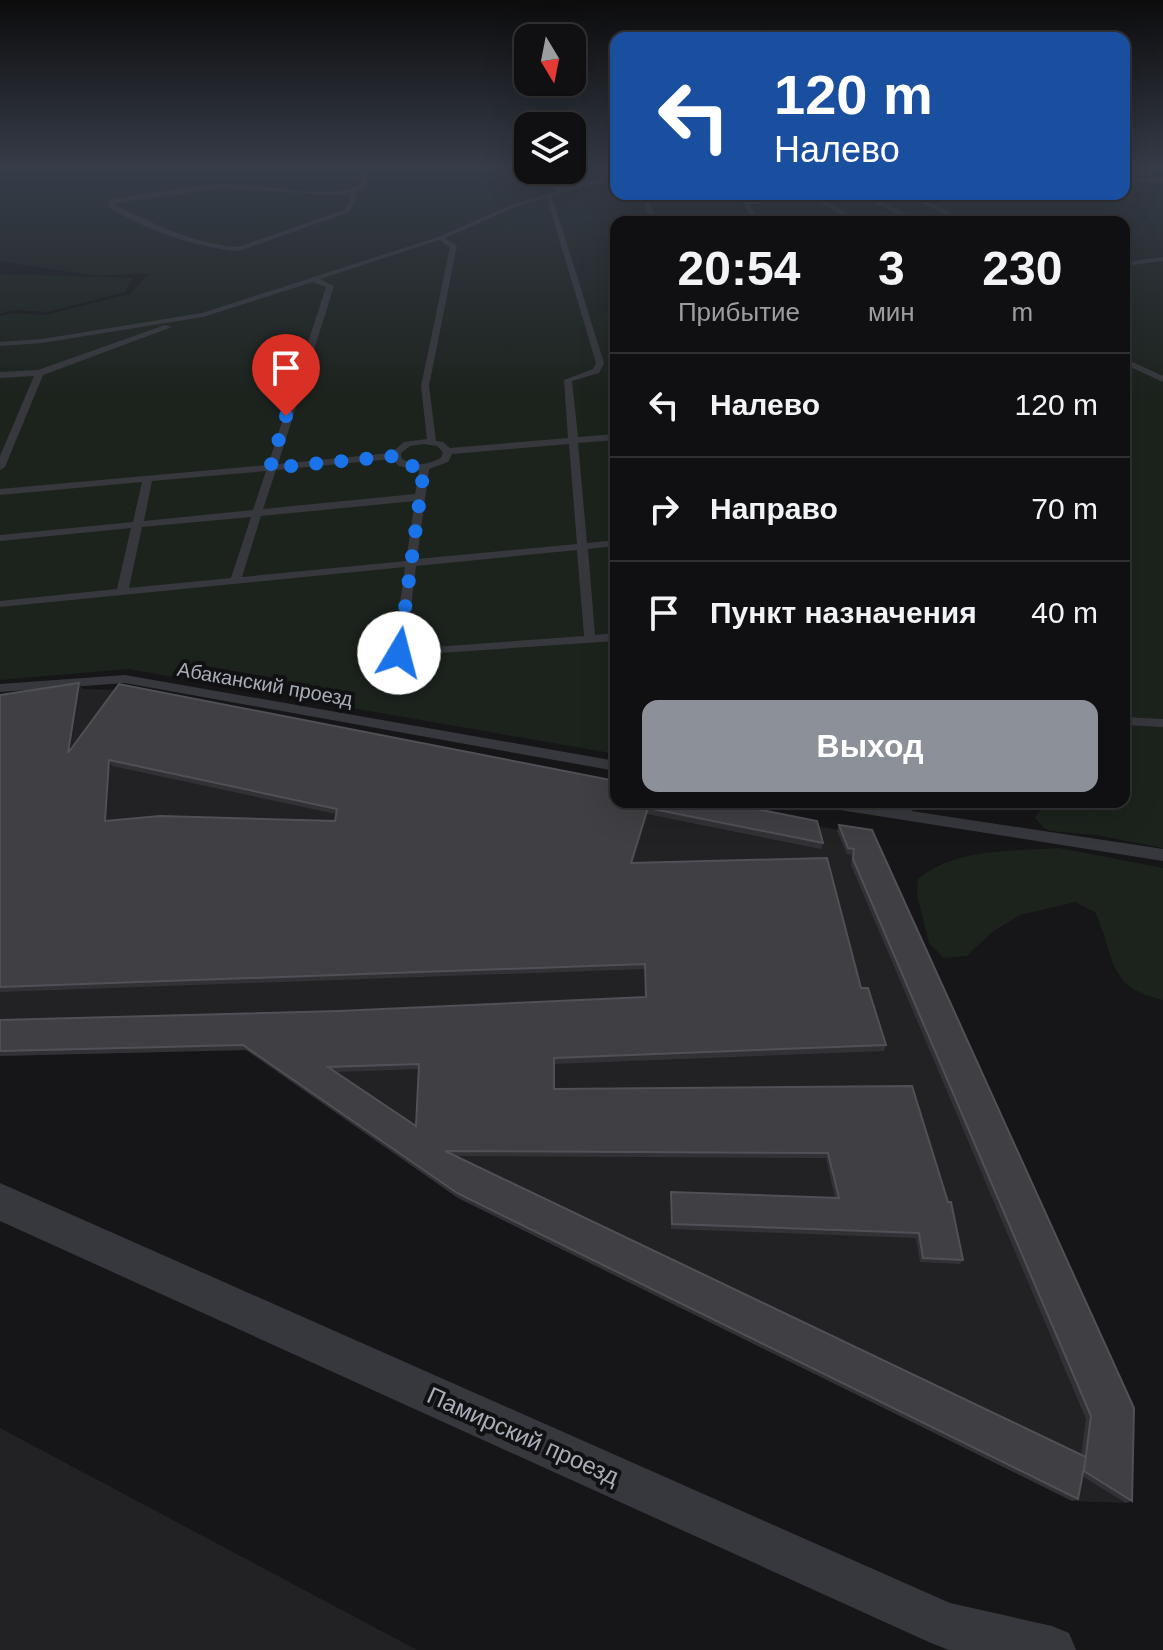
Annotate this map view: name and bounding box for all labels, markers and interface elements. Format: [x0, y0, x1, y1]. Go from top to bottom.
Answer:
north arrow [514, 24, 586, 96]
map controls [514, 24, 586, 184]
text: 120 m [774, 63, 933, 126]
icon: left [642, 64, 746, 168]
button: layers [514, 112, 586, 184]
text: Налево [774, 129, 900, 170]
text: 20:54 [678, 242, 800, 295]
text: 3 [878, 242, 905, 295]
text: 230 [982, 242, 1062, 295]
text: Прибытие [678, 297, 800, 327]
text: мин [868, 297, 915, 327]
text: m [1012, 297, 1033, 327]
pin [252, 334, 320, 416]
icon: arrive [264, 346, 308, 390]
icon: left [642, 383, 686, 427]
text: Налево [710, 388, 820, 421]
text: 120 m [1015, 388, 1098, 421]
icon: right [642, 487, 686, 531]
text: Направо [710, 492, 838, 525]
text: 70 m [1031, 492, 1098, 525]
icon: arrive [642, 591, 686, 635]
text: Пункт назначения [710, 596, 977, 629]
text: 40 m [1031, 596, 1098, 629]
position arrow [357, 611, 441, 695]
street label: Абаканский проезд [176, 658, 355, 710]
button: Выход [642, 700, 1098, 792]
street label: Памирский проезд [423, 1381, 623, 1490]

